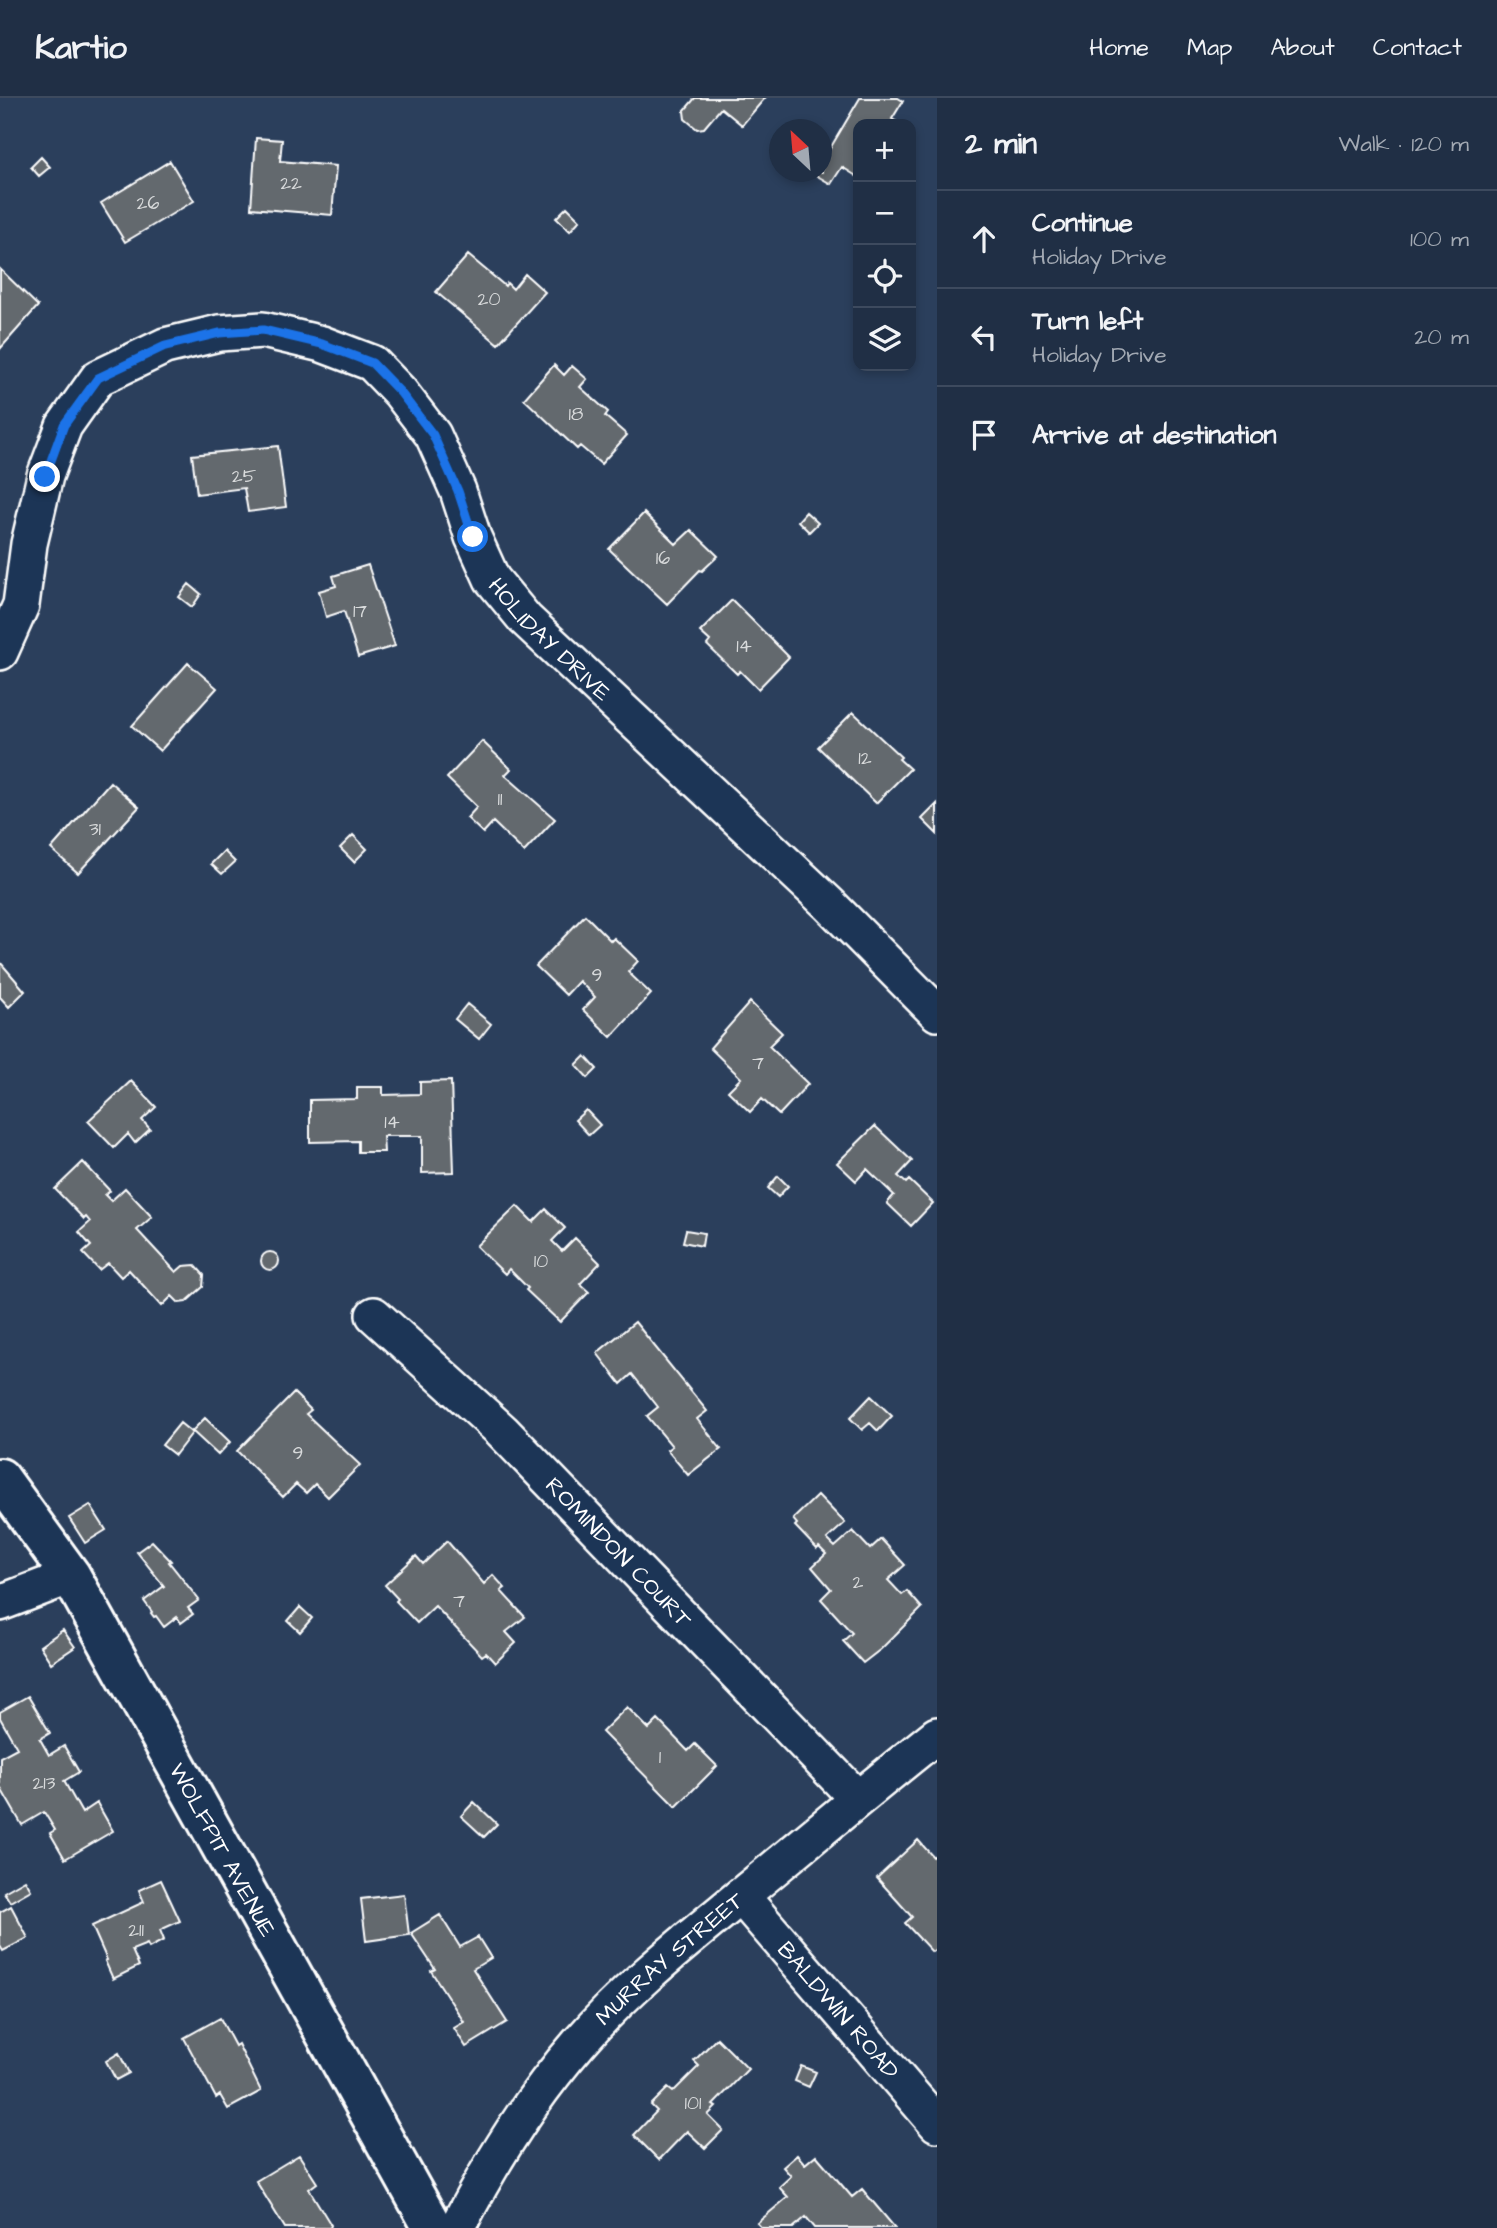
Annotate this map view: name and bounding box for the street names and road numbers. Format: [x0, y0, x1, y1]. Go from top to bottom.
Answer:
street label: HOLIDAY DRIVE [480, 571, 618, 709]
street label: ROMINDON COURT [538, 1470, 699, 1635]
street label: WOLFPIT AVENUE [161, 1757, 283, 1943]
street label: MURRAY STREET [588, 1885, 751, 2033]
street label: BALDWIN ROAD [770, 1935, 906, 2086]

